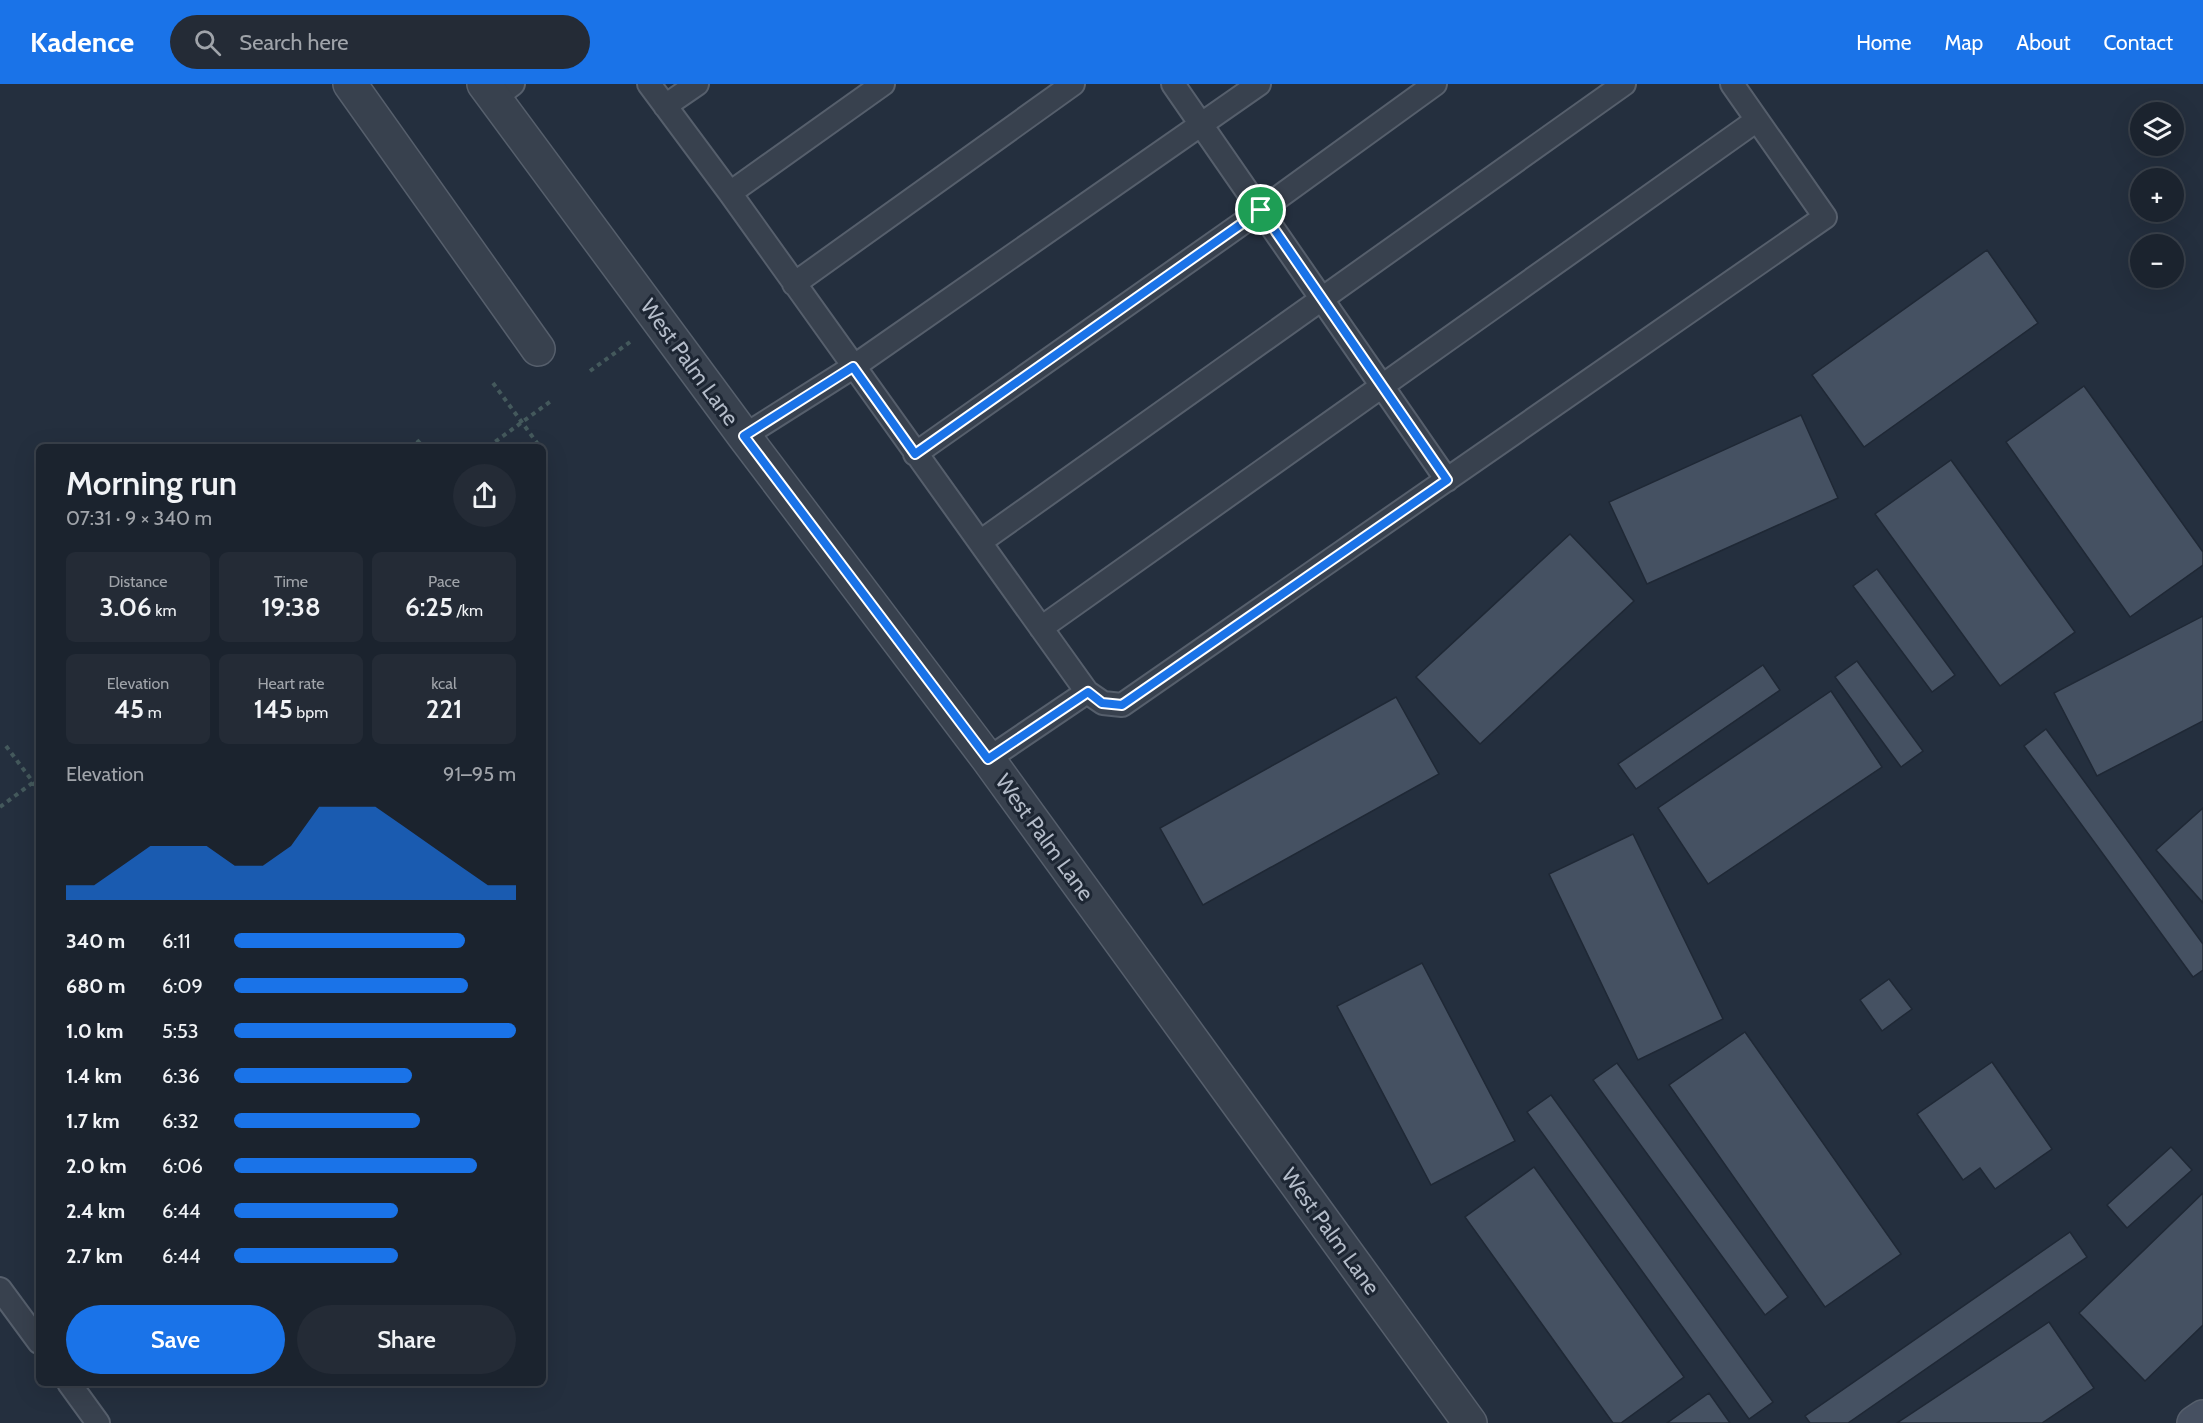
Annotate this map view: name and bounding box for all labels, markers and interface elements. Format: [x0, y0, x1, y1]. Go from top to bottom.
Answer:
search box [170, 15, 590, 69]
text: Kadence [30, 25, 134, 59]
icon: search [191, 26, 224, 59]
text: Search here [239, 29, 349, 56]
text: Home [1856, 30, 1912, 55]
text: Map [1945, 30, 1983, 55]
text: About [2016, 30, 2070, 55]
text: Contact [2103, 30, 2173, 55]
map controls [2130, 102, 2184, 288]
button: layers [2130, 102, 2184, 156]
button: + [2130, 168, 2184, 222]
pin [1235, 184, 1286, 235]
icon: arrive [1244, 193, 1277, 226]
button: − [2130, 234, 2184, 288]
street label: West Palm Lane [635, 294, 745, 431]
text: Morning run [66, 463, 237, 503]
button: share [453, 464, 516, 527]
text: 07:31 · 9 × 340 m [66, 506, 212, 530]
text: Distance [109, 572, 167, 591]
text: Time [274, 572, 308, 591]
text: Pace [428, 572, 460, 591]
text: 3.06 [99, 591, 152, 623]
text: 19:38 [261, 591, 321, 623]
text: 6:25 [405, 591, 453, 623]
text: km [152, 601, 177, 620]
text: /km [453, 601, 483, 620]
text: Elevation [107, 674, 169, 693]
text: Heart rate [258, 674, 324, 693]
text: kcal [431, 674, 457, 693]
text: 45 [114, 693, 144, 725]
text: 145 [254, 693, 293, 725]
text: 221 [426, 693, 462, 725]
text: m [144, 703, 162, 722]
text: bpm [293, 703, 328, 722]
text: Elevation [66, 762, 144, 786]
text: 91–95 m [443, 762, 516, 786]
street label: West Palm Lane [990, 769, 1100, 906]
text: 340 m [66, 929, 125, 953]
text: 6:11 [162, 929, 191, 953]
text: 680 m [66, 974, 125, 998]
text: 6:09 [162, 974, 203, 998]
text: 1.0 km [66, 1019, 123, 1043]
text: 5:53 [162, 1019, 199, 1043]
text: 1.4 km [66, 1064, 122, 1088]
text: 6:36 [162, 1064, 200, 1088]
text: 1.7 km [66, 1109, 120, 1133]
text: 6:32 [162, 1109, 199, 1133]
text: 2.0 km [66, 1154, 127, 1178]
text: 6:06 [162, 1154, 203, 1178]
street label: West Palm Lane [1276, 1163, 1386, 1300]
text: 2.4 km [66, 1199, 125, 1223]
text: 6:44 [162, 1199, 201, 1223]
text: 2.7 km [66, 1244, 123, 1268]
text: 6:44 [162, 1244, 201, 1268]
button: Save [66, 1305, 285, 1374]
button: Share [297, 1305, 516, 1374]

